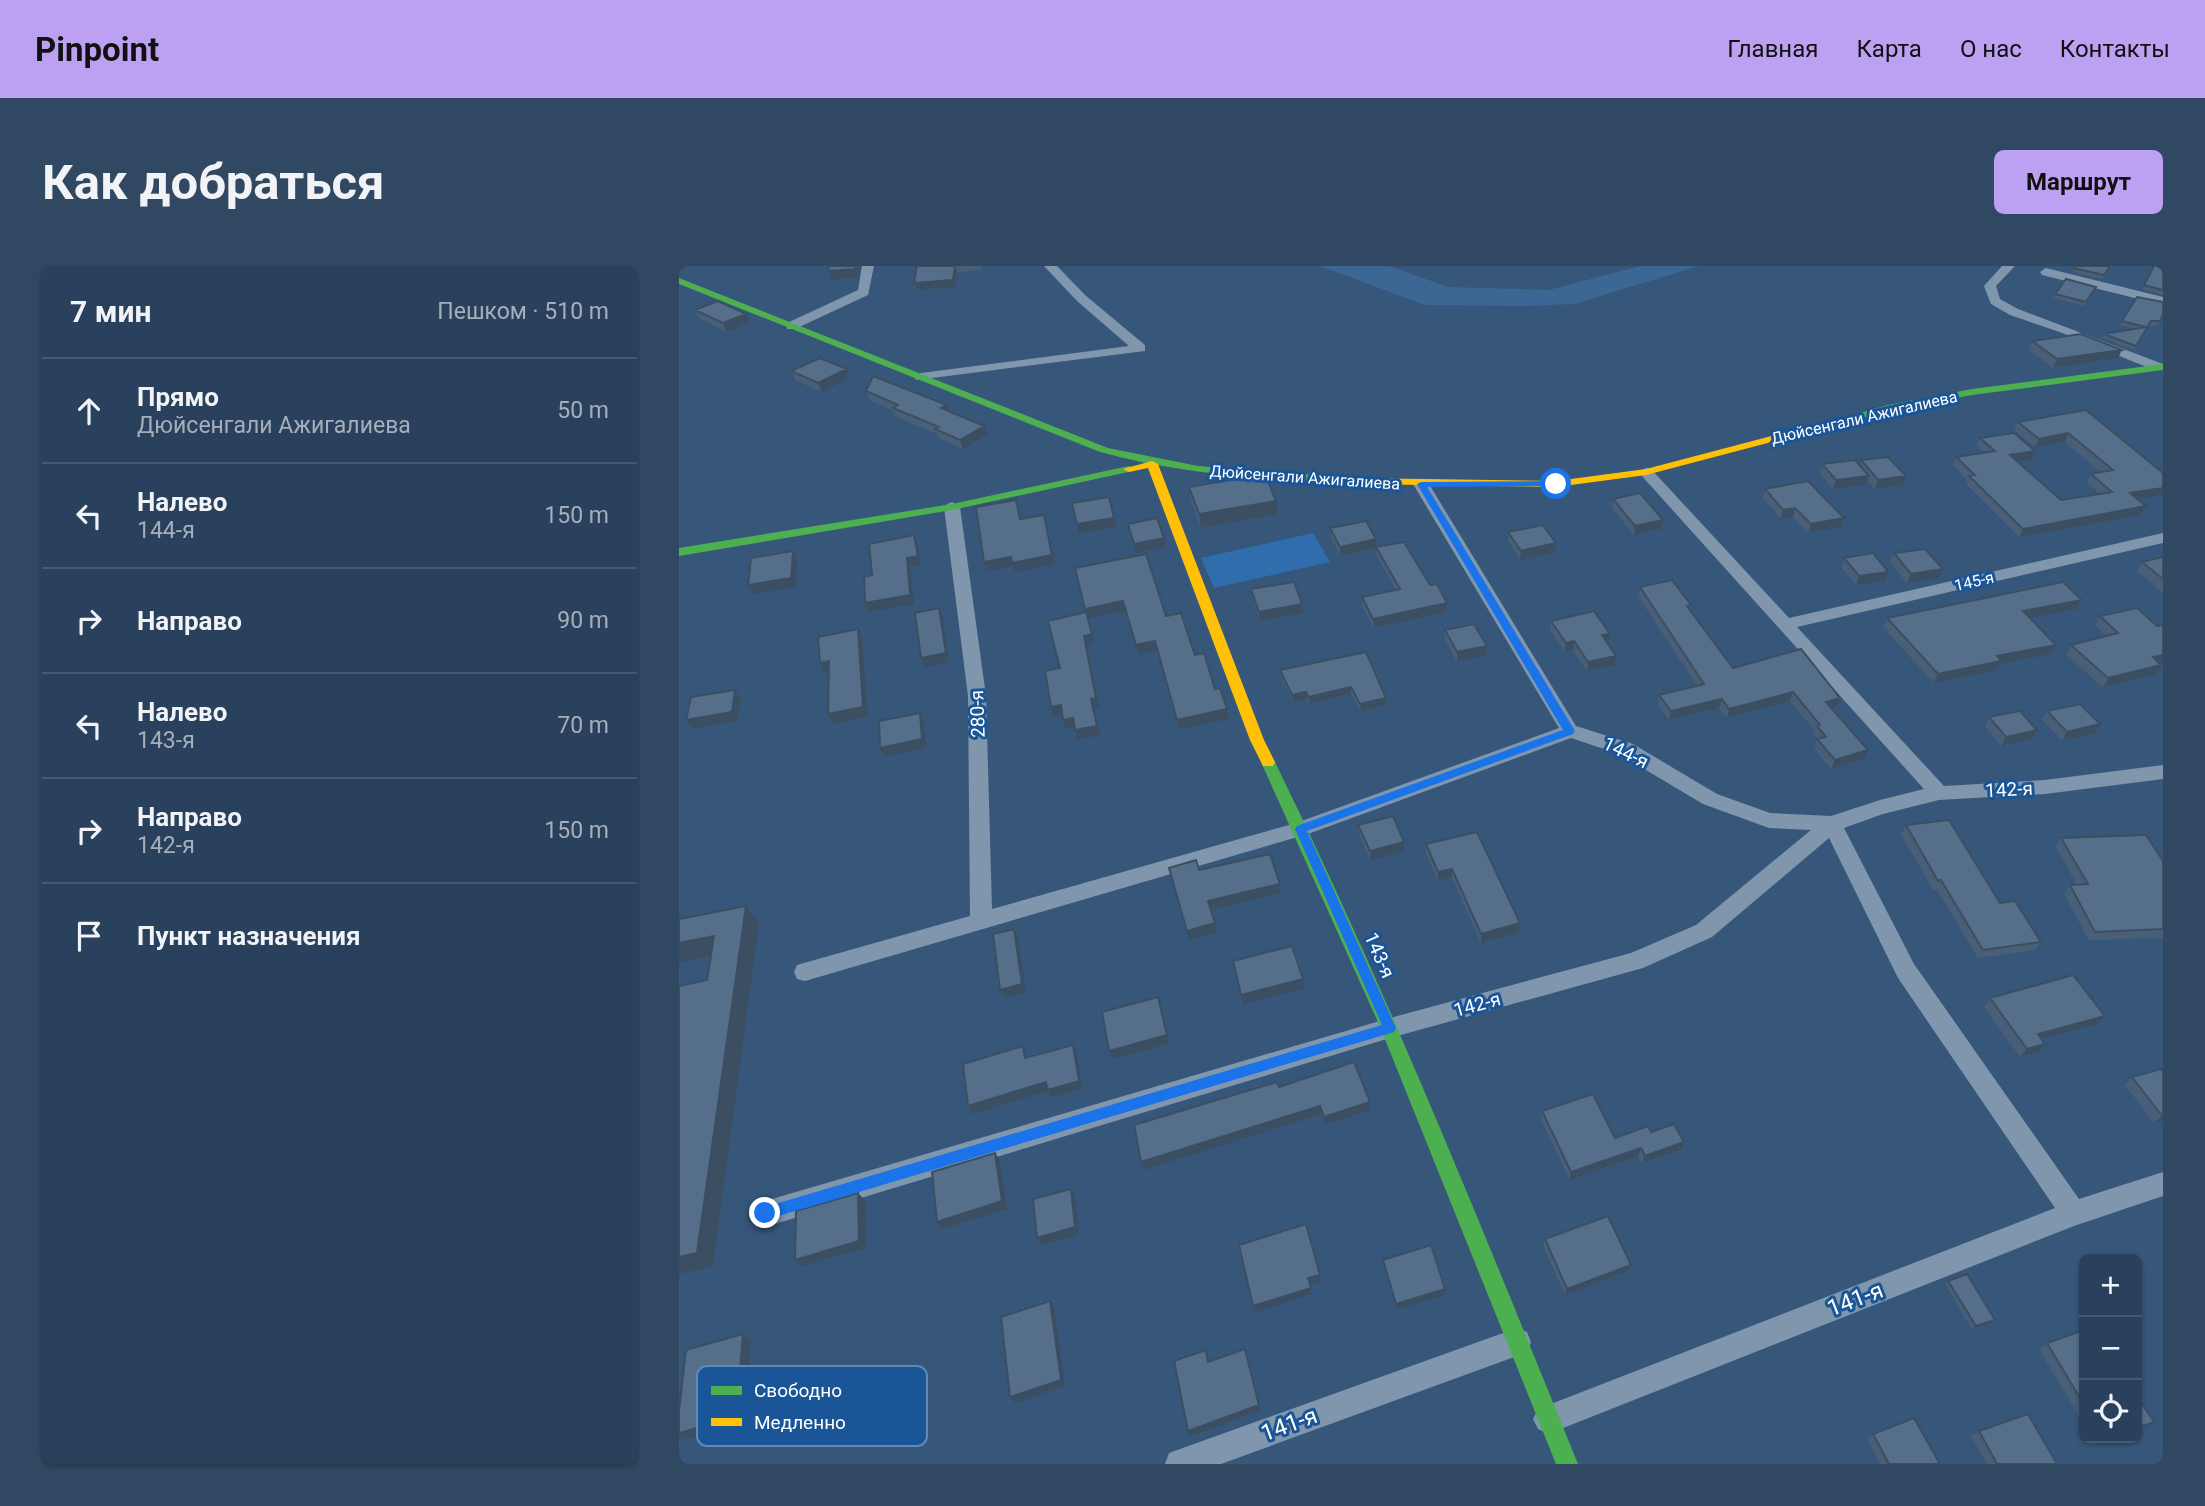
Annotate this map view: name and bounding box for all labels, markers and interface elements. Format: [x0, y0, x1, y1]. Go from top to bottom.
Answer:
text: Pinpoint [35, 30, 159, 69]
text: Главная [1727, 35, 1818, 63]
text: Карта [1856, 35, 1922, 63]
text: О нас [1960, 35, 2022, 63]
text: Контакты [2060, 35, 2170, 63]
button: Маршрут [1994, 150, 2163, 214]
text: Как добраться [42, 154, 384, 211]
text: 7 мин [70, 294, 151, 329]
text: Пешком · 510 m [437, 298, 609, 325]
text: Прямо [137, 382, 219, 412]
street label: Дюйсенгали Ажигалиева [1769, 387, 1959, 448]
icon: ahead [70, 392, 108, 430]
text: 50 m [557, 397, 609, 424]
text: Дюйсенгали Ажигалиева [137, 412, 411, 439]
street label: Дюйсенгали Ажигалиева [1209, 461, 1401, 494]
route start [1540, 468, 1571, 499]
text: Налево [137, 487, 227, 517]
icon: left [70, 497, 108, 535]
text: 150 m [544, 502, 609, 529]
text: 144-я [137, 517, 195, 544]
street label: 145-я [1952, 568, 1996, 595]
icon: right [70, 602, 108, 640]
text: Направо [137, 606, 242, 636]
text: 90 m [557, 607, 609, 634]
street label: 280-я [965, 690, 990, 738]
text: Налево [137, 697, 227, 727]
icon: left [70, 707, 108, 745]
text: 70 m [557, 712, 609, 739]
text: 143-я [137, 727, 195, 754]
street label: 144-я [1599, 732, 1652, 773]
street label: 142-я [1985, 777, 2033, 802]
text: Направо [137, 802, 242, 832]
icon: right [70, 812, 108, 850]
text: 150 m [544, 817, 609, 844]
text: 142-я [137, 832, 195, 859]
icon: arrive [70, 917, 108, 955]
text: Пункт назначения [137, 921, 361, 951]
street label: 143-я [1359, 929, 1400, 982]
street label: 142-я [1451, 987, 1503, 1022]
route end [749, 1197, 780, 1228]
map controls [2079, 1254, 2142, 1443]
button: + [2079, 1254, 2142, 1317]
street label: 141-я [1823, 1277, 1887, 1322]
button: − [2079, 1317, 2142, 1380]
legend [697, 1366, 927, 1446]
text: Свободно [754, 1379, 842, 1402]
button: locate [2079, 1380, 2142, 1443]
street label: 141-я [1257, 1402, 1321, 1447]
text: Медленно [754, 1411, 846, 1434]

